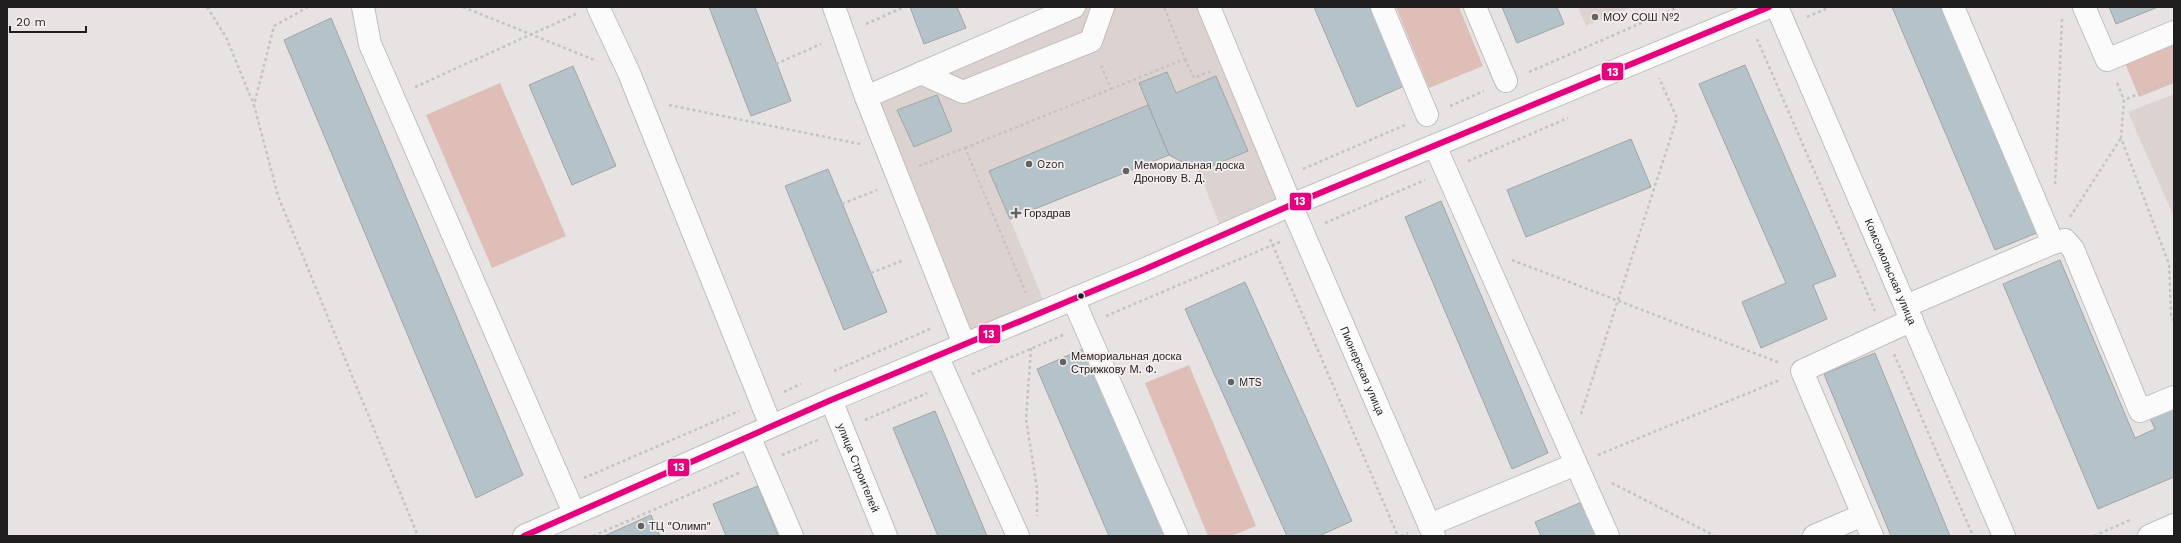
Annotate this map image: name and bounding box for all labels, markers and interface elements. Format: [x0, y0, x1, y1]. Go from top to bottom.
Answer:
scale bar [10, 8, 86, 34]
place label: МОУ СОШ №2 [1603, 11, 1680, 24]
marker: МОУ СОШ №2 [1590, 12, 1600, 22]
text: 20 m [16, 15, 46, 29]
line badge: 13 [1601, 62, 1624, 81]
text: 13 [1607, 66, 1619, 79]
place label: Ozon [1037, 158, 1064, 171]
marker: Ozon [1024, 159, 1034, 169]
place label: Мемориальная доска Дронову В. Д. [1134, 159, 1246, 185]
marker: Мемориальная доска Дронову В. Д. [1121, 166, 1131, 176]
line badge: 13 [1289, 192, 1312, 211]
text: 13 [1294, 195, 1306, 208]
place label: Горздрав [1024, 207, 1071, 220]
marker: Горздрав [1011, 208, 1021, 218]
street label: Комсомольская улица [1862, 217, 1919, 327]
unlabelled marker [1076, 291, 1086, 301]
line badge: 13 [978, 324, 1001, 344]
street label: Пионерская улица [1338, 325, 1388, 418]
text: 13 [983, 328, 995, 341]
place label: Мемориальная доска Стрижкову М. Ф. [1071, 350, 1183, 376]
marker: Мемориальная доска Стрижкову М. Ф. [1058, 357, 1068, 367]
place label: MTS [1239, 376, 1262, 389]
marker: MTS [1226, 377, 1236, 387]
street label: улица Строителей [835, 421, 882, 514]
line badge: 13 [667, 458, 690, 477]
text: 13 [673, 461, 685, 474]
place label: ТЦ "Олимп" [649, 520, 711, 533]
marker: ТЦ "Олимп" [636, 521, 646, 531]

